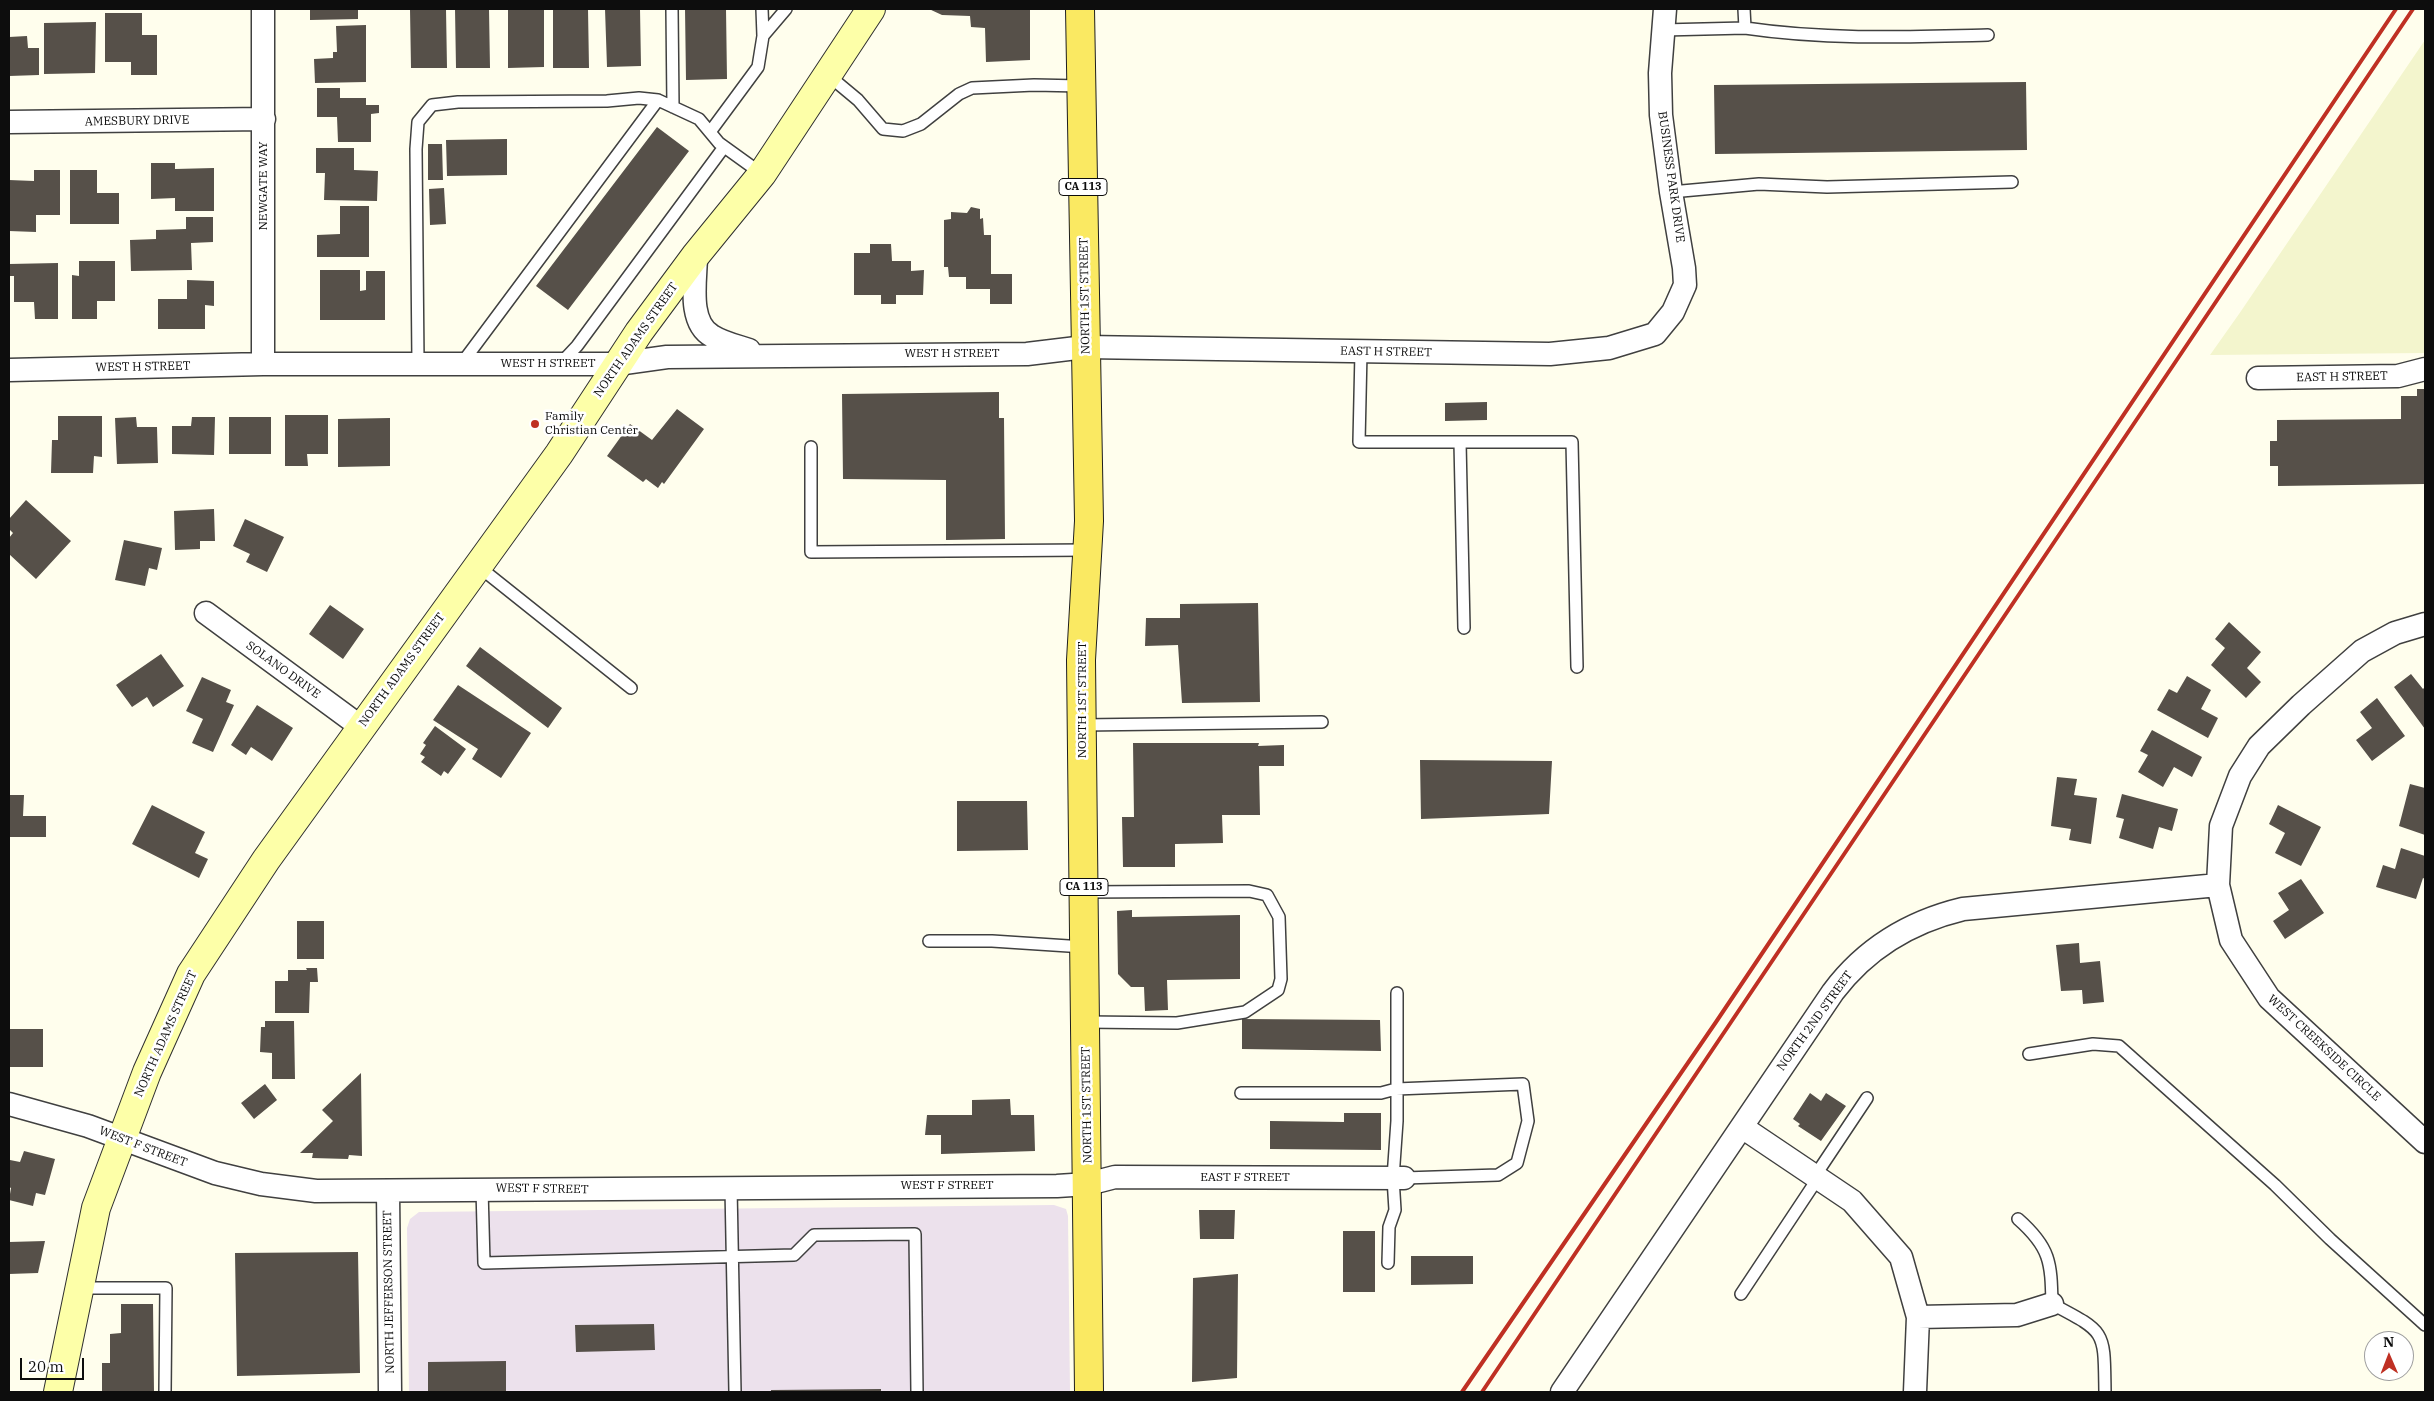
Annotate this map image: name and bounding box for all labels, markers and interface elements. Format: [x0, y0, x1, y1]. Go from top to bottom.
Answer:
street label: BUSINESS PARK DRIVE [1655, 110, 1687, 244]
street label: AMESBURY DRIVE [85, 113, 189, 129]
street label: NEWGATE WAY [257, 141, 271, 231]
road number: CA 113 [1059, 178, 1107, 196]
street label: NORTH 1ST STREET [1077, 238, 1093, 354]
street label: NORTH ADAMS STREET [591, 280, 681, 400]
street label: EAST H STREET [1340, 344, 1432, 360]
street label: WEST H STREET [904, 347, 1000, 361]
street label: WEST H STREET [500, 357, 596, 371]
street label: WEST H STREET [95, 359, 191, 375]
street label: EAST H STREET [2296, 369, 2388, 385]
place label: Family Christian Center [545, 410, 638, 438]
marker: Family Christian Center [529, 418, 541, 430]
street label: NORTH ADAMS STREET [356, 610, 448, 730]
street label: SOLANO DRIVE [243, 638, 323, 702]
street label: NORTH 1ST STREET [1076, 642, 1090, 758]
road number: CA 113 [1060, 879, 1108, 896]
street label: NORTH 2ND STREET [1774, 968, 1856, 1074]
street label: NORTH ADAMS STREET [132, 969, 200, 1099]
street label: WEST CREEKSIDE CIRCLE [2265, 992, 2383, 1104]
street label: NORTH 1ST STREET [1079, 1047, 1095, 1163]
street label: WEST F STREET [97, 1124, 189, 1170]
street label: EAST F STREET [1200, 1171, 1290, 1185]
street label: WEST F STREET [900, 1179, 994, 1193]
street label: WEST F STREET [495, 1181, 589, 1197]
street label: NORTH JEFFERSON STREET [380, 1210, 398, 1374]
north arrow [2364, 1331, 2414, 1381]
text: N [2383, 1333, 2394, 1351]
scale bar [22, 1348, 86, 1380]
text: 20 m [28, 1357, 64, 1376]

